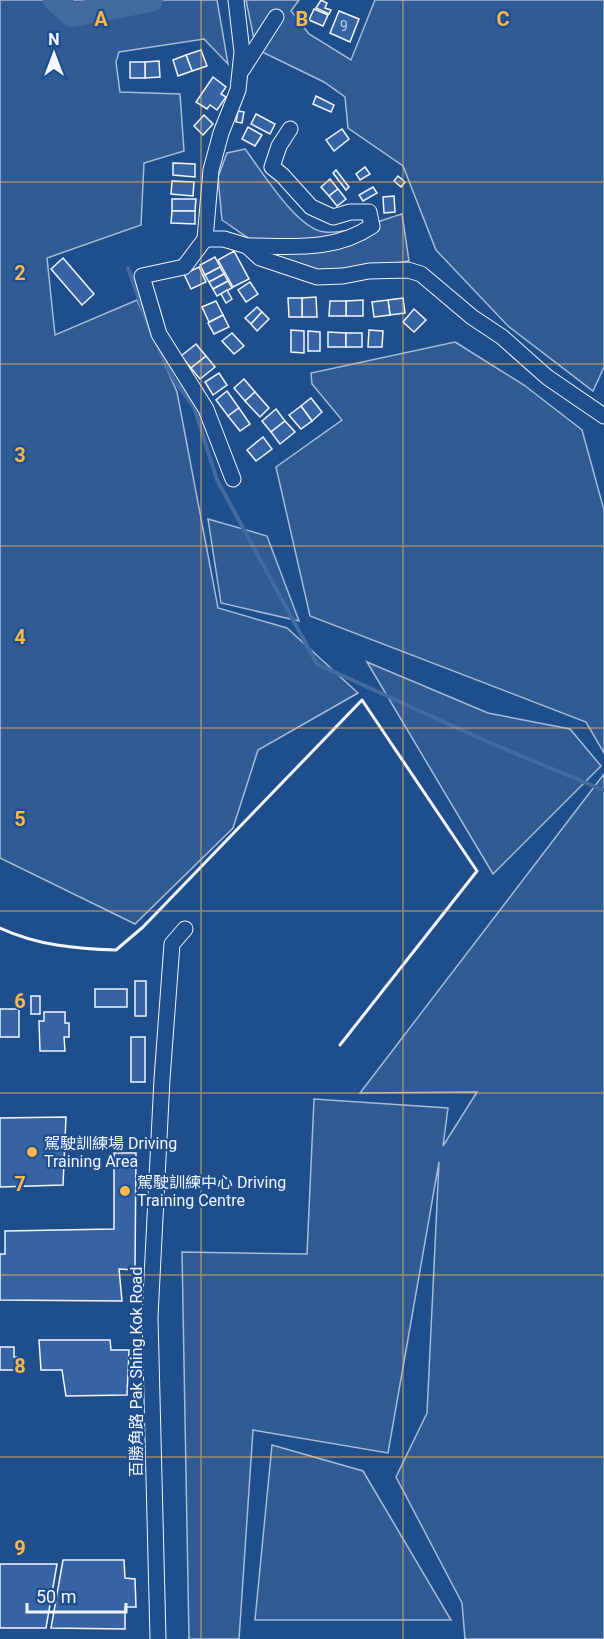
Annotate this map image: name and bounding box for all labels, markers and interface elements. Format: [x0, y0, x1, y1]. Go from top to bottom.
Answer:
text: A [94, 7, 108, 31]
text: B [296, 7, 308, 31]
text: C [496, 7, 510, 31]
house number: 9 [340, 18, 348, 34]
north arrow [24, 24, 84, 84]
text: N [48, 30, 60, 49]
text: 2 [14, 261, 26, 285]
text: 3 [14, 443, 26, 467]
text: 4 [14, 625, 26, 649]
text: 5 [14, 807, 26, 831]
text: 6 [14, 989, 26, 1013]
place label: 駕駛訓練場 Driving Training Area [44, 1134, 177, 1171]
marker: 駕駛訓練場 Driving Training Area [25, 1145, 39, 1159]
text: 7 [14, 1172, 26, 1196]
place label: 駕駛訓練中心 Driving Training Centre [137, 1173, 286, 1210]
marker: 駕駛訓練中心 Driving Training Centre [118, 1184, 132, 1198]
street label: 百勝角路 Pak Shing Kok Road [127, 1267, 146, 1477]
text: 8 [14, 1354, 26, 1378]
text: 9 [14, 1536, 26, 1560]
scale bar [27, 1576, 126, 1614]
text: 50 m [36, 1586, 76, 1607]

